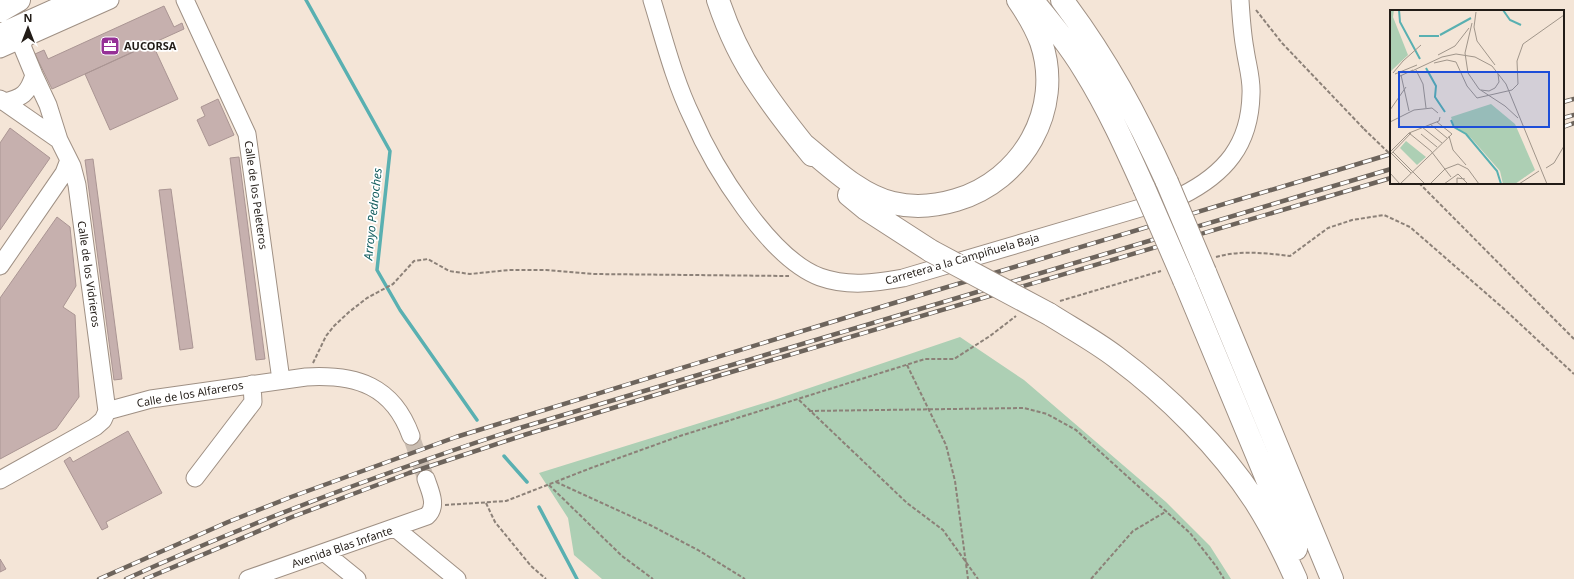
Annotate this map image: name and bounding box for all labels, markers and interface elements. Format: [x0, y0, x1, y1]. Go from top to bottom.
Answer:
north arrow [8, 8, 48, 48]
text: N [24, 10, 32, 25]
inset map [1390, 10, 1564, 184]
office icon: AUCORSA [99, 35, 121, 57]
place label: AUCORSA [124, 38, 177, 53]
street label: Calle de los Peleteros [241, 140, 272, 250]
water label: Arroyo Pedroches [359, 167, 386, 262]
street label: Calle de los Vidrieros [75, 220, 104, 328]
street label: Carretera a la Campiñuela Baja [883, 229, 1041, 288]
street label: Calle de los Alfareros [135, 377, 244, 410]
street label: Avenida Blas Infante [289, 522, 394, 571]

